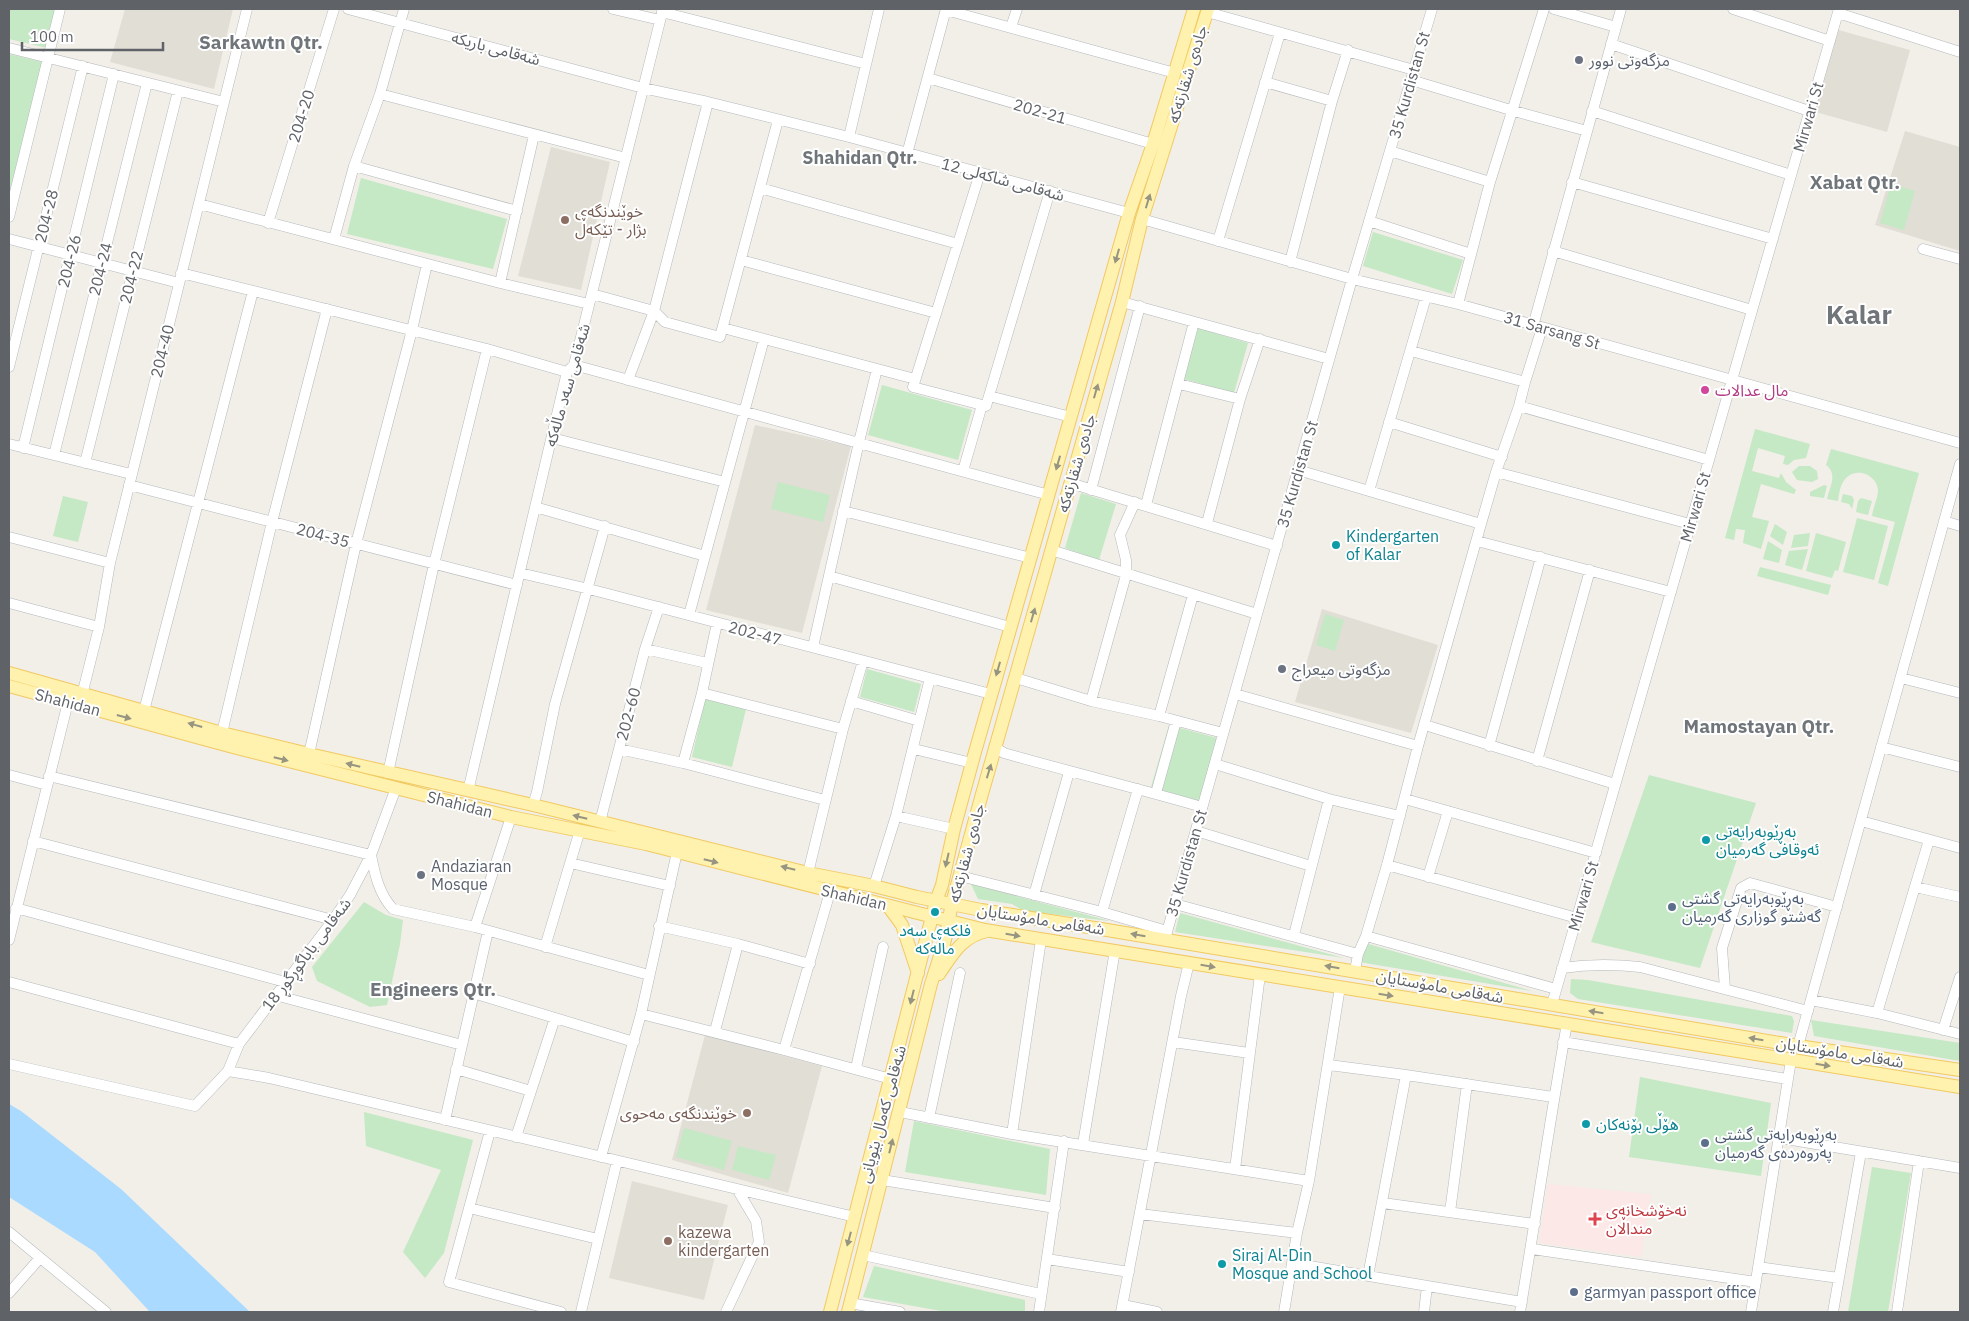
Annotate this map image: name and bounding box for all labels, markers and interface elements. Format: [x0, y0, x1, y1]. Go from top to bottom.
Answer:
scale bar [22, 20, 164, 52]
street label: جادەی شقارتەکە [1163, 23, 1211, 125]
text: 100 m [30, 27, 74, 46]
street label: شەقامی باریکە [449, 27, 543, 69]
street label: 35 Kurdistan St [1384, 29, 1434, 141]
district label: Sarkawtn Qtr. [199, 30, 323, 54]
place label: مزگەوتی نوور [1588, 50, 1670, 70]
marker: مزگەوتی نوور [1573, 54, 1585, 66]
street label: Mirwari St [1788, 80, 1828, 154]
street label: 204-20 [283, 87, 319, 145]
street label: 202-21 [1011, 94, 1069, 128]
district label: Shahidan Qtr. [802, 146, 918, 169]
street label: شەقامی شاکەلی 12 [939, 153, 1067, 205]
district label: Xabat Qtr. [1810, 170, 1900, 194]
street label: 204-28 [30, 187, 62, 245]
one-way arrow [1145, 193, 1153, 208]
place label: خوێندنگەی بژار - تێکەڵ [575, 201, 647, 240]
marker: خوێندنگەی بژار - تێکەڵ [559, 214, 571, 226]
street label: 204-26 [53, 232, 85, 290]
street label: 204-24 [84, 240, 116, 298]
street label: 204-22 [115, 248, 147, 306]
one-way arrow [1113, 248, 1121, 263]
district label: Kalar [1826, 297, 1892, 331]
street label: 31 Sarsang St [1502, 307, 1602, 353]
street label: شەقامی سەد ماڵەکە [538, 321, 594, 449]
street label: 204-40 [146, 322, 178, 380]
place label: مال عدالات [1715, 380, 1789, 401]
one-way arrow [1092, 384, 1100, 399]
marker: مال عدالات [1699, 384, 1711, 396]
street label: جادەی شقارتەکە [1052, 411, 1100, 515]
street label: 35 Kurdistan St [1272, 418, 1322, 530]
one-way arrow [1054, 455, 1062, 470]
street label: Mirwari St [1675, 470, 1715, 544]
street label: 204-35 [294, 518, 352, 552]
place label: Kindergarten of Kalar [1346, 526, 1439, 564]
marker: Kindergarten of Kalar [1330, 539, 1342, 551]
one-way arrow [1030, 607, 1038, 622]
street label: 202-47 [726, 616, 784, 650]
place label: مزگەوتی میعراج [1292, 659, 1391, 682]
one-way arrow [994, 661, 1002, 677]
marker: مزگەوتی میعراج [1276, 663, 1288, 675]
street label: Shahidan [33, 684, 103, 720]
street label: 202-60 [611, 685, 645, 743]
one-way arrow [116, 713, 131, 721]
district label: Mamostayan Qtr. [1684, 714, 1834, 738]
one-way arrow [188, 721, 203, 729]
one-way arrow [273, 755, 288, 763]
one-way arrow [345, 761, 360, 769]
one-way arrow [985, 764, 993, 779]
street label: Shahidan [425, 786, 495, 822]
street label: جادەی شقارتەکە [943, 801, 989, 905]
street label: 35 Kurdistan St [1161, 807, 1211, 919]
one-way arrow [572, 812, 587, 820]
place label: بەڕێوبەرایەتی ئەوقافی گەرمیان [1716, 821, 1819, 859]
marker: بەڕێوبەرایەتی ئەوقافی گەرمیان [1700, 834, 1712, 846]
one-way arrow [943, 852, 951, 867]
place label: Andaziaran Mosque [431, 856, 512, 894]
one-way arrow [703, 857, 718, 865]
street label: Mirwari St [1563, 859, 1603, 933]
one-way arrow [781, 864, 796, 872]
marker: Andaziaran Mosque [415, 869, 427, 881]
street label: Shahidan [819, 880, 889, 914]
place label: بەڕێوبەرایەتی گشتی گەشتو گوزاری گەرمیان [1682, 888, 1821, 926]
street label: شەقامی باباگوڕگوڕ 18 [257, 894, 359, 1017]
street label: شەقامی مامۆستایان [976, 899, 1106, 939]
marker: بەڕێوبەرایەتی گشتی گەشتو گوزاری گەرمیان [1666, 901, 1678, 913]
marker: فلکەی سەد ماڵەکە [929, 906, 941, 918]
place label: فلکەی سەد ماڵەکە [899, 920, 971, 958]
one-way arrow [1129, 930, 1145, 938]
one-way arrow [1006, 931, 1022, 939]
one-way arrow [1201, 963, 1217, 971]
one-way arrow [1324, 963, 1340, 971]
street label: شەقامی مامۆستایان [1375, 965, 1505, 1007]
district label: Engineers Qtr. [370, 977, 496, 1001]
one-way arrow [907, 990, 915, 1005]
one-way arrow [1379, 991, 1395, 999]
one-way arrow [1588, 1007, 1604, 1015]
street label: شەقامی مامۆستایان [1775, 1032, 1905, 1072]
one-way arrow [1749, 1035, 1764, 1043]
street label: شەقامی کەمال بێویانی [854, 1043, 911, 1185]
one-way arrow [1815, 1061, 1831, 1069]
place label: خوێندنگەی مەحوی [620, 1103, 737, 1123]
marker: خوێندنگەی مەحوی [741, 1107, 753, 1119]
place label: هۆڵی بۆنەکان [1596, 1112, 1679, 1134]
marker: هۆڵی بۆنەکان [1580, 1118, 1592, 1130]
place label: بەڕێوبەرایەتی گشتی پەروەردەی گەرمیان [1715, 1124, 1837, 1163]
marker: بەڕێوبەرایەتی گشتی پەروەردەی گەرمیان [1699, 1137, 1711, 1149]
one-way arrow [887, 1139, 895, 1154]
place label: نەخۆشخانەی منداڵان [1606, 1200, 1687, 1238]
marker: نەخۆشخانەی منداڵان [1588, 1212, 1602, 1226]
place label: kazewa kindergarten [678, 1222, 769, 1260]
one-way arrow [844, 1232, 852, 1247]
marker: kazewa kindergarten [662, 1235, 674, 1247]
place label: Siraj Al-Din Mosque and School [1232, 1245, 1372, 1283]
marker: Siraj Al-Din Mosque and School [1216, 1258, 1228, 1270]
place label: garmyan passport office [1584, 1282, 1757, 1302]
marker: garmyan passport office [1568, 1286, 1580, 1298]

